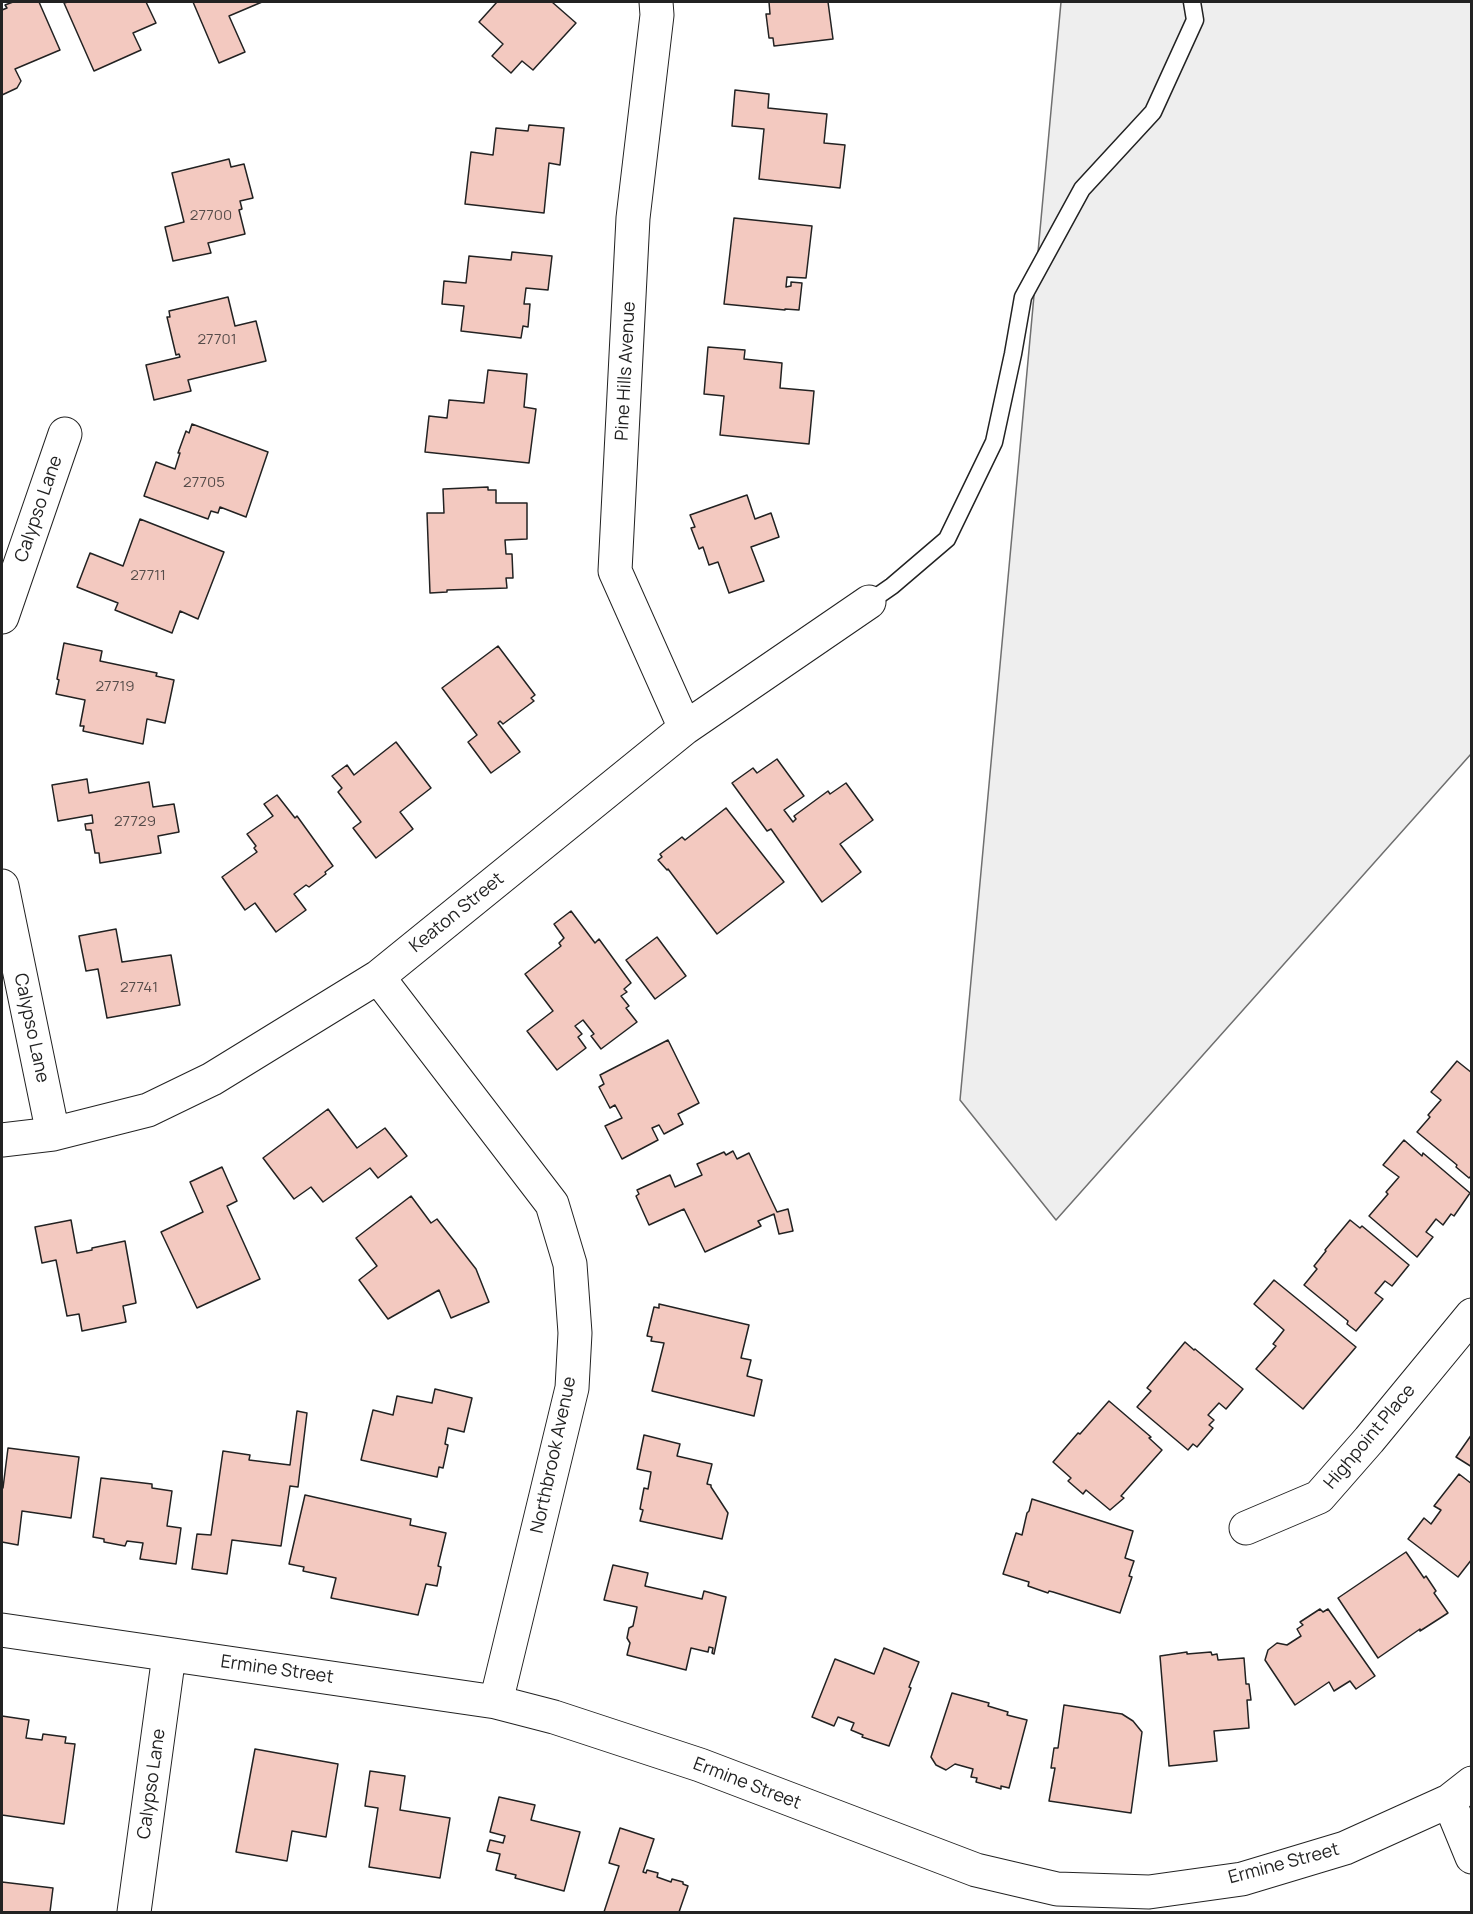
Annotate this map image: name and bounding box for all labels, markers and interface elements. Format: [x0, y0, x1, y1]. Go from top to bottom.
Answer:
house number: 27700 [190, 207, 232, 225]
street label: Pine Hills Avenue [612, 301, 640, 441]
house number: 27701 [197, 331, 237, 349]
street label: Calypso Lane [11, 453, 67, 565]
house number: 27705 [183, 474, 225, 492]
house number: 27711 [130, 567, 166, 585]
house number: 27719 [95, 678, 135, 696]
house number: 27729 [114, 813, 156, 831]
street label: Keaton Street [406, 868, 508, 958]
street label: Calypso Lane [9, 971, 53, 1085]
house number: 27741 [120, 979, 158, 997]
street label: Northbrook Avenue [527, 1375, 581, 1535]
street label: Highpoint Place [1320, 1380, 1420, 1494]
street label: Ermine Street [219, 1651, 335, 1689]
street label: Calypso Lane [134, 1727, 170, 1841]
street label: Ermine Street [690, 1754, 804, 1814]
street label: Ermine Street [1226, 1839, 1342, 1889]

